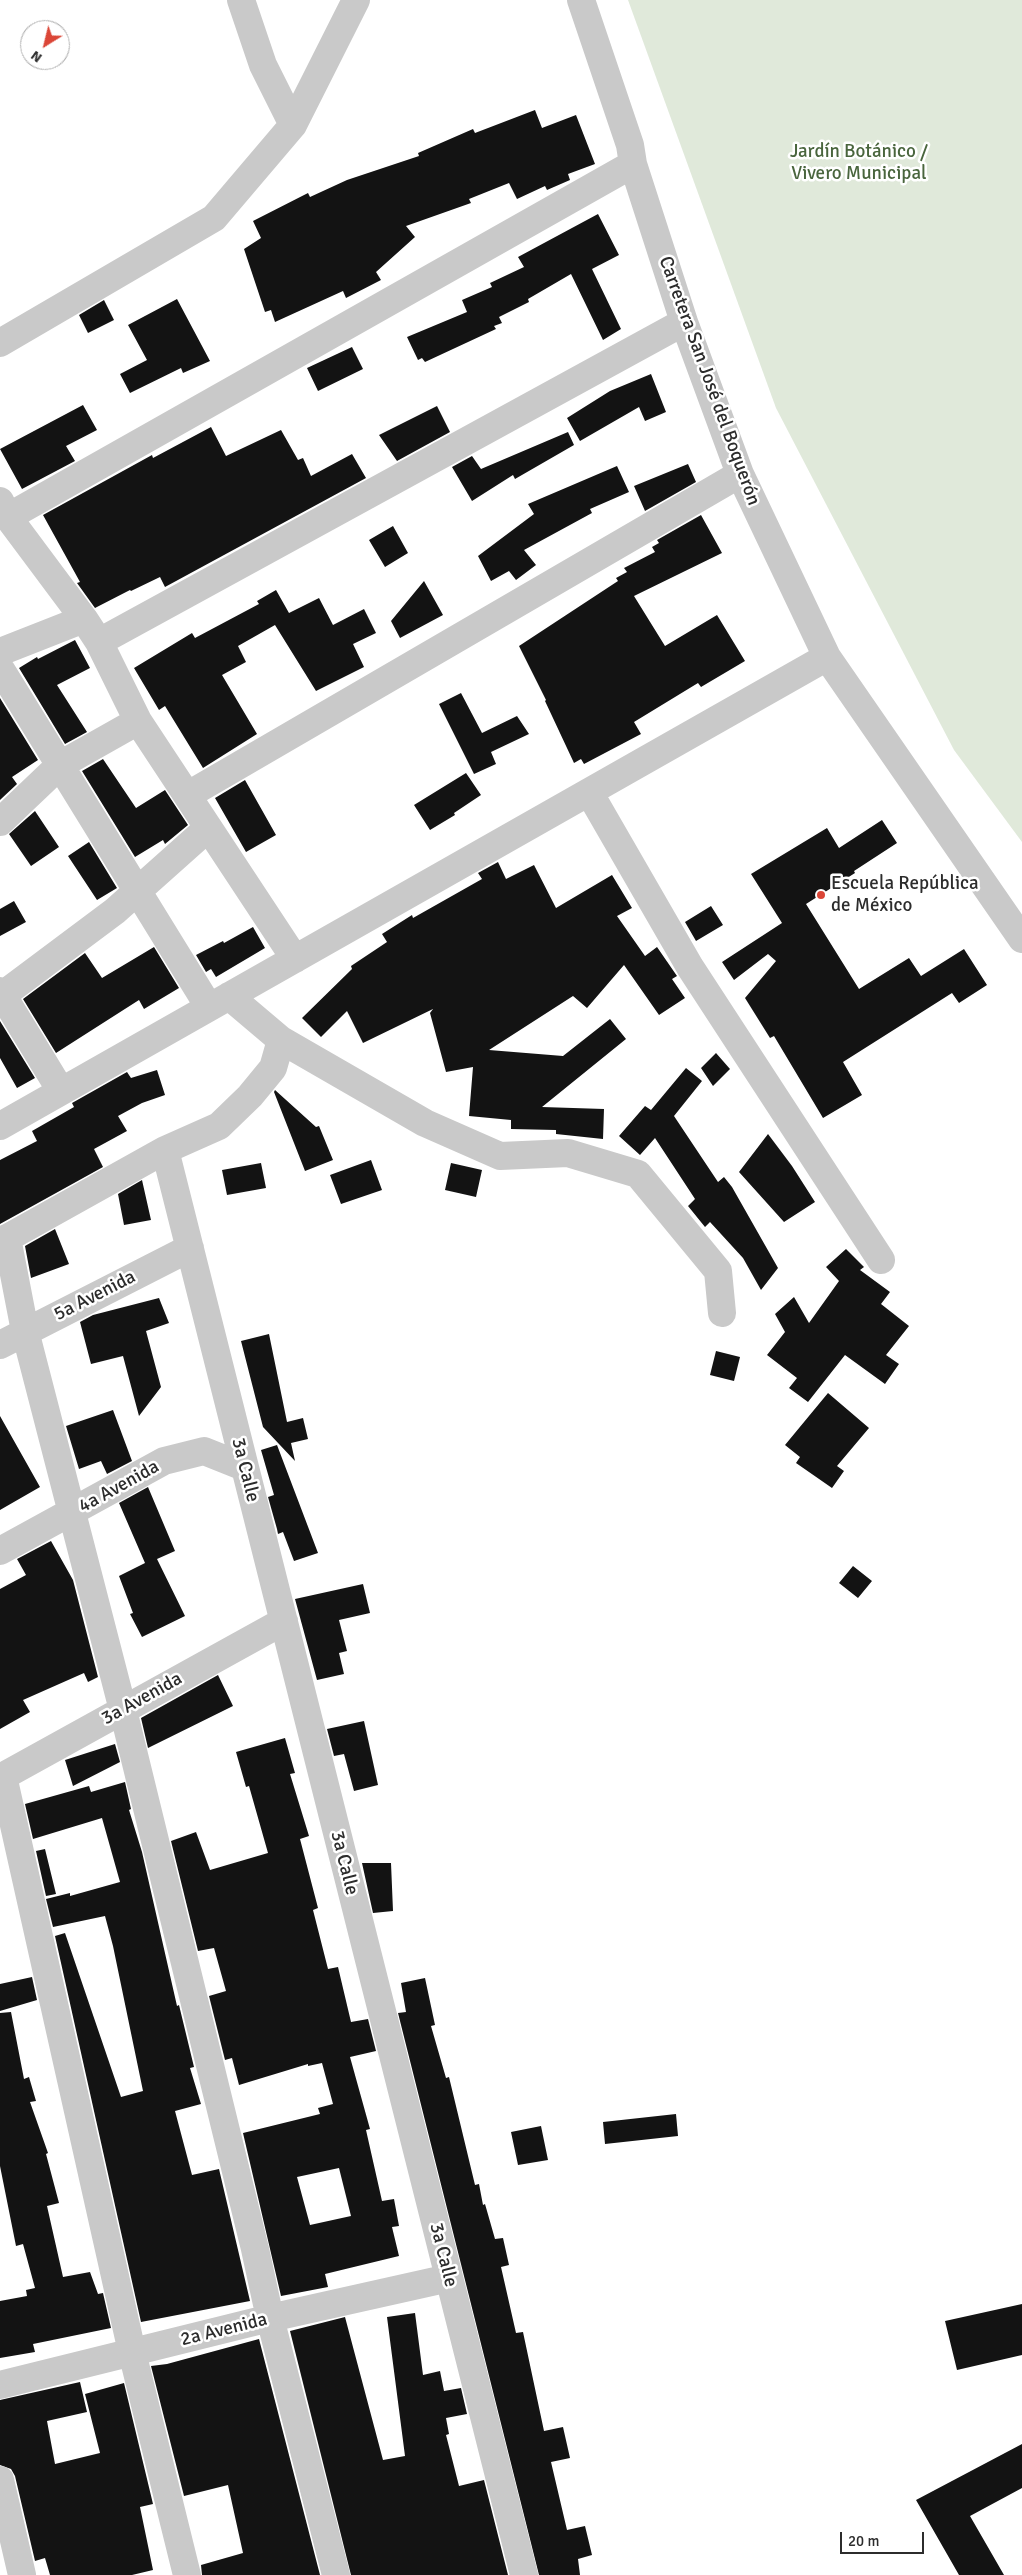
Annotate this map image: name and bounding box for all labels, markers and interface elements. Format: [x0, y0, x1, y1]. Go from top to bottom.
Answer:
north arrow [20, 20, 70, 70]
text: N [28, 47, 45, 66]
park label: Jardín Botánico / Vivero Municipal [790, 141, 928, 185]
street label: Carretera San José del Boquerón [653, 253, 765, 509]
place label: Escuela República de México [831, 873, 979, 917]
marker: Escuela República de México [815, 889, 827, 901]
street label: 5a Avenida [50, 1266, 140, 1326]
street label: 3a Calle [226, 1436, 264, 1504]
street label: 4a Avenida [75, 1456, 163, 1518]
street label: 3a Avenida [98, 1668, 186, 1730]
street label: 3a Calle [325, 1829, 363, 1897]
street label: 3a Calle [424, 2221, 462, 2289]
street label: 2a Avenida [178, 2308, 270, 2352]
scale bar [842, 2522, 926, 2554]
text: 20 m [848, 2532, 879, 2550]

